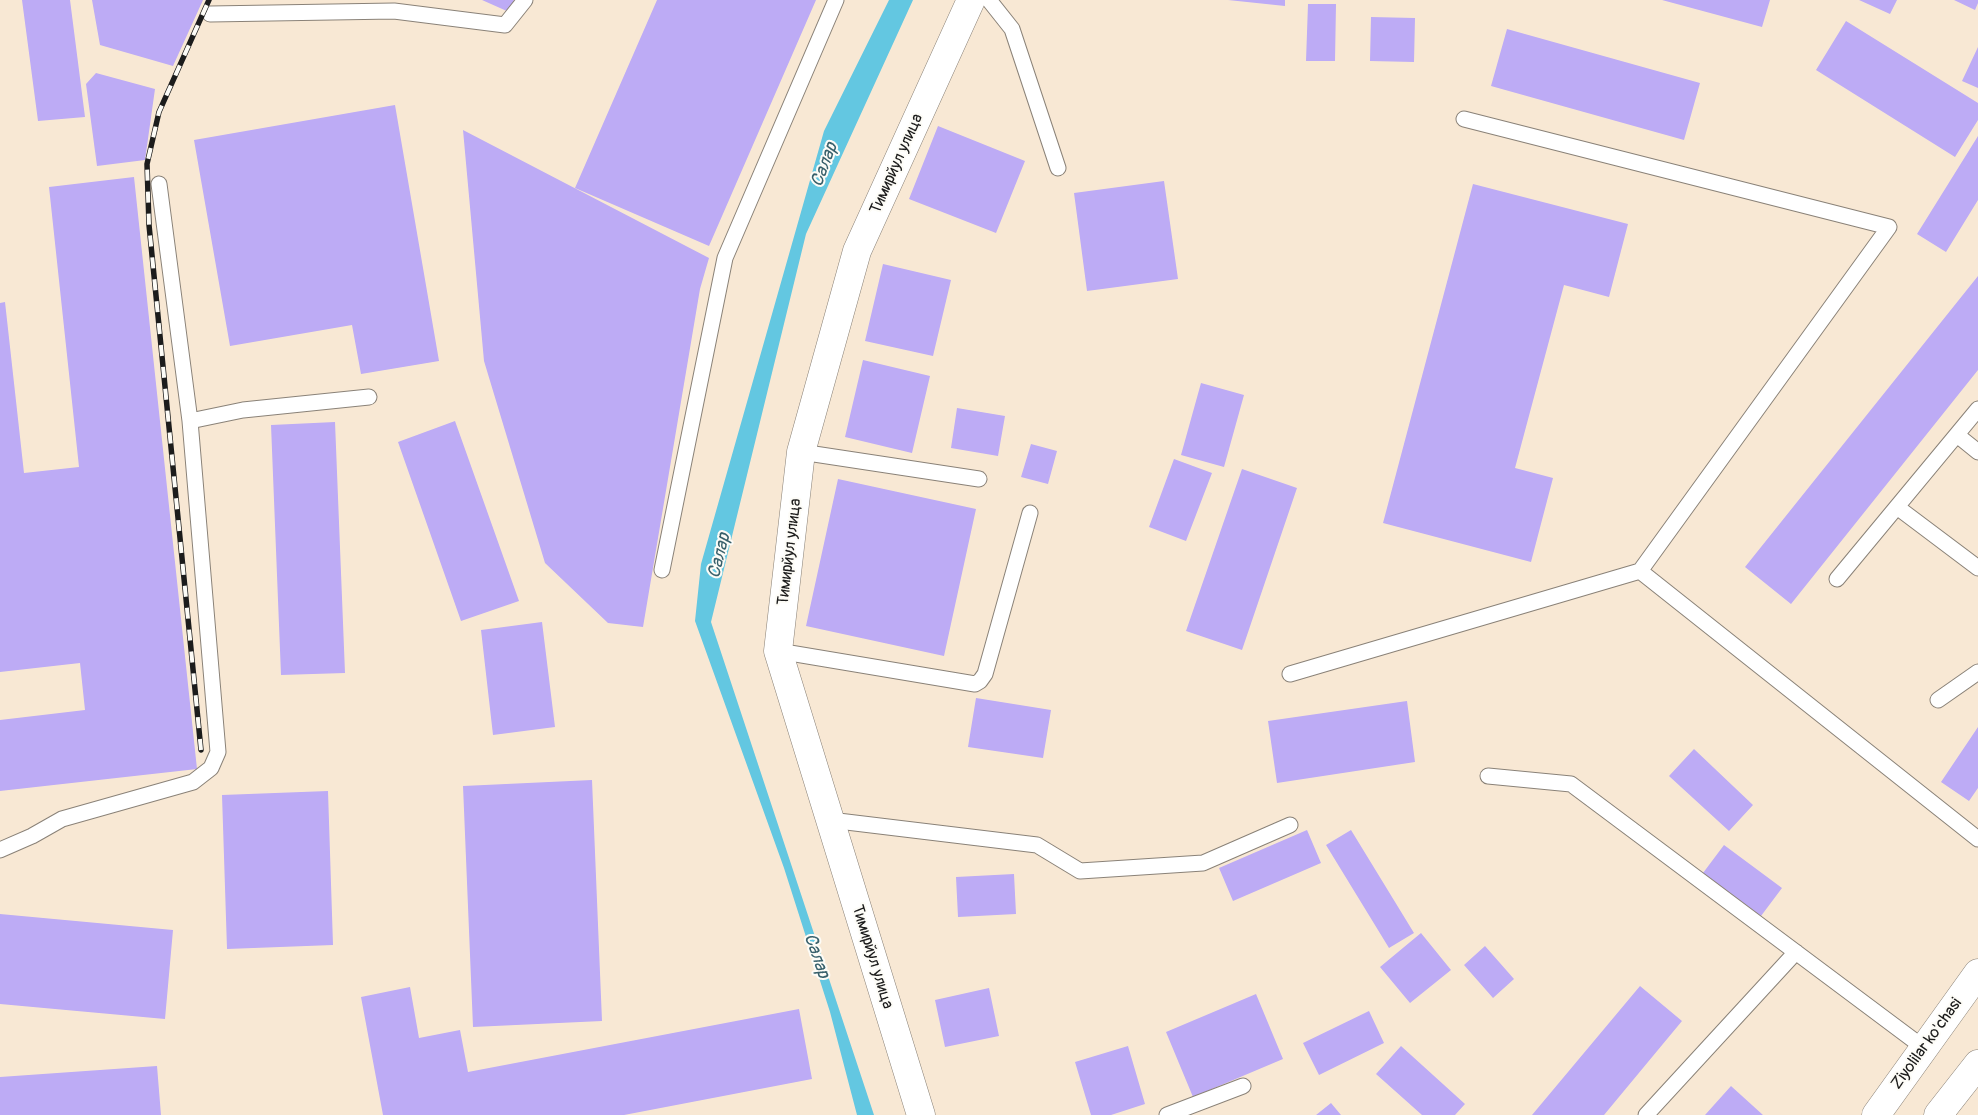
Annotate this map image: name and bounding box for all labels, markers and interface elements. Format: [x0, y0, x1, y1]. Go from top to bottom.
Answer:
street label: Тимирйул улица [866, 111, 928, 217]
water label: Салар [807, 140, 843, 190]
street label: Тимирйул улица [774, 498, 806, 606]
water label: Салар [704, 531, 736, 581]
street label: Тимирйул улица [847, 903, 897, 1011]
water label: Салар [798, 931, 834, 981]
street label: Ziyolilar ko'chasi [1888, 995, 1966, 1093]

